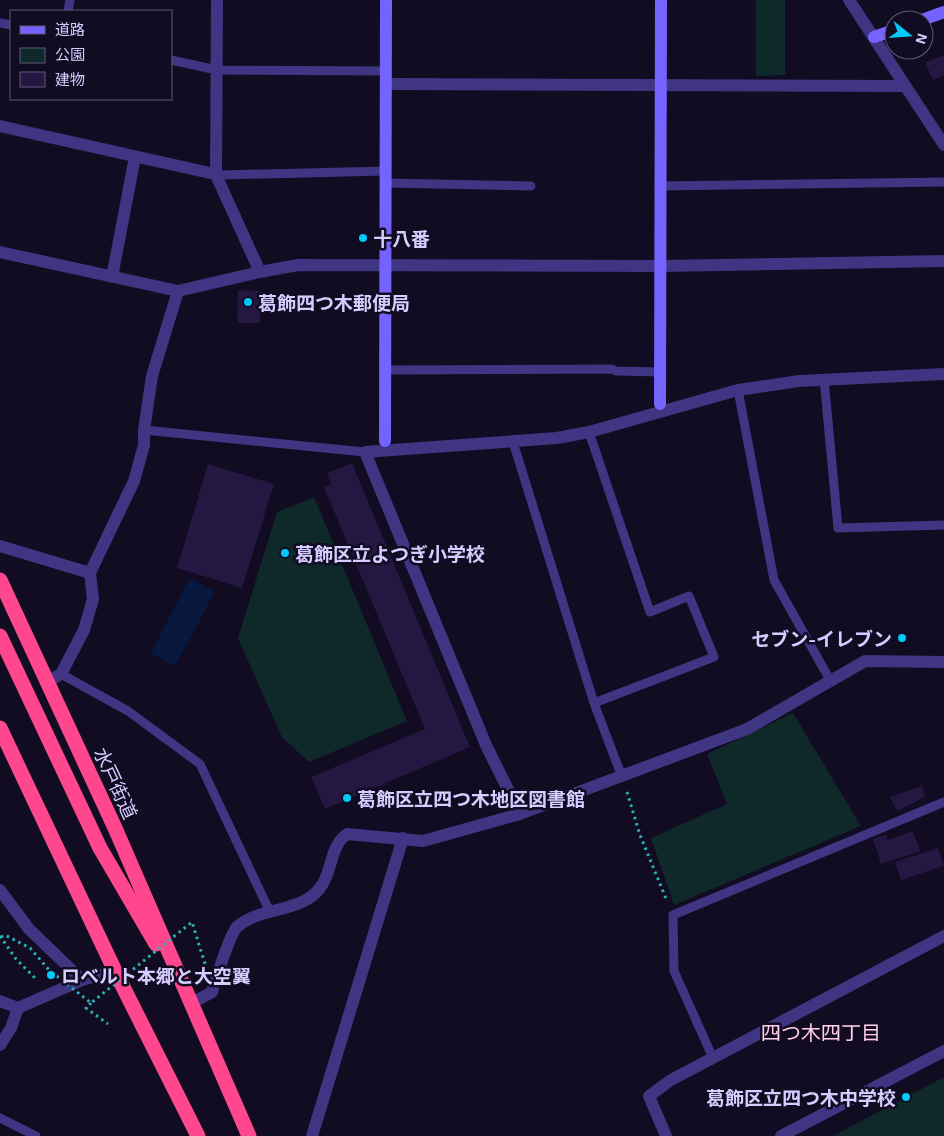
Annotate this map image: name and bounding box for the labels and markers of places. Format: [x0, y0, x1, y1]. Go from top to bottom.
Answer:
place label: 十八番 [373, 227, 430, 250]
marker: 十八番 [357, 232, 369, 244]
place label: 葛飾四つ木郵便局 [258, 291, 410, 314]
marker: 葛飾四つ木郵便局 [242, 296, 254, 308]
place label: 葛飾区立よつぎ小学校 [295, 542, 485, 565]
marker: 葛飾区立よつぎ小学校 [279, 547, 291, 559]
place label: セブン-イレブン [751, 627, 892, 650]
marker: セブン-イレブン [896, 632, 908, 644]
place label: 葛飾区立四つ木地区図書館 [357, 787, 585, 810]
marker: 葛飾区立四つ木地区図書館 [341, 792, 353, 804]
place label: ロベルト本郷と大空翼 [61, 964, 251, 987]
marker: ロベルト本郷と大空翼 [45, 969, 57, 981]
place label: 葛飾区立四つ木中学校 [706, 1086, 896, 1109]
marker: 葛飾区立四つ木中学校 [900, 1091, 912, 1103]

